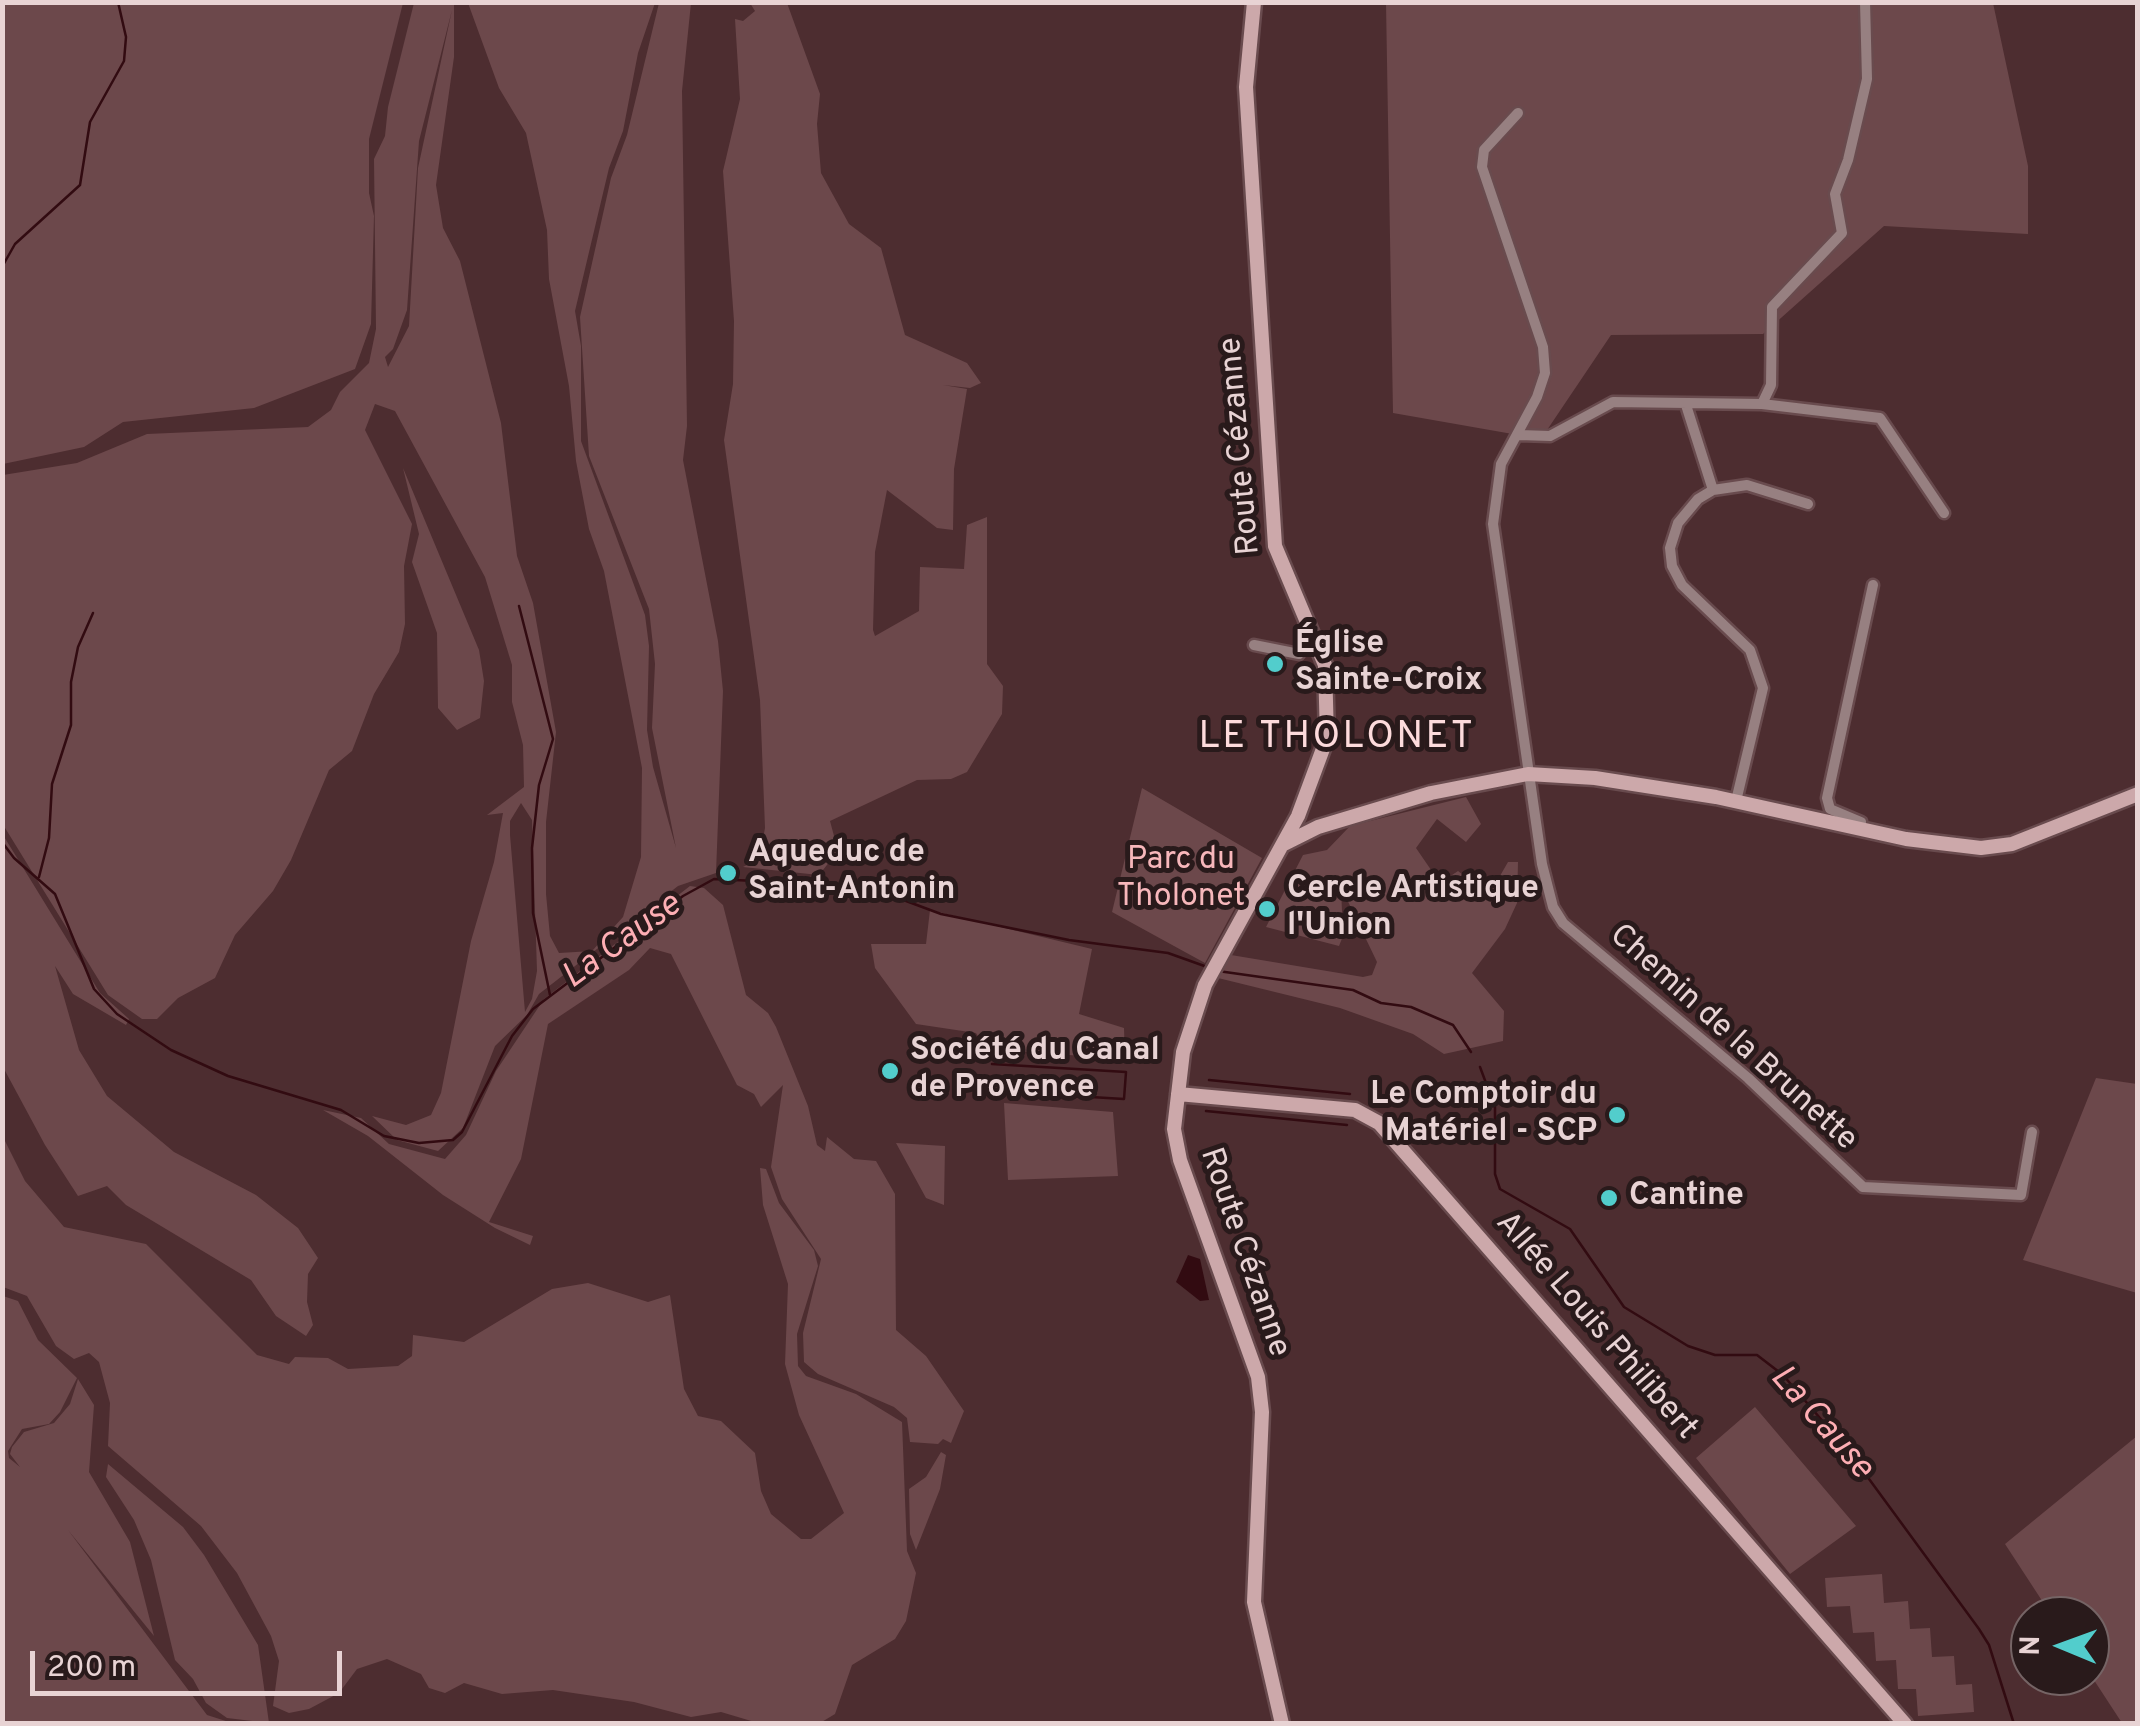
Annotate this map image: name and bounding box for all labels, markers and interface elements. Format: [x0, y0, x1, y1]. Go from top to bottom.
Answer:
street label: Route Cézanne [1213, 335, 1271, 557]
place label: Église Sainte-Croix [1295, 627, 1482, 702]
marker: Église Sainte-Croix [1264, 653, 1286, 675]
district label: LE THOLONET [1199, 716, 1475, 762]
place label: Aqueduc de Saint-Antonin [748, 836, 955, 911]
park label: Parc du Tholonet [1117, 843, 1245, 918]
marker: Aqueduc de Saint-Antonin [717, 862, 739, 884]
place label: Cercle Artistique l'Union [1287, 872, 1539, 947]
water label: La Cause [555, 886, 691, 1000]
marker: Cercle Artistique l'Union [1256, 898, 1278, 920]
street label: Chemin de la Brunette [1600, 918, 1864, 1160]
place label: Société du Canal de Provence [910, 1034, 1160, 1109]
marker: Société du Canal de Provence [879, 1060, 901, 1082]
place label: Le Comptoir du Matériel - SCP [1370, 1078, 1597, 1153]
marker: Le Comptoir du Matériel - SCP [1606, 1104, 1628, 1126]
street label: Route Cézanne [1189, 1143, 1297, 1363]
place label: Cantine [1629, 1179, 1744, 1217]
marker: Cantine [1598, 1187, 1620, 1209]
street label: Allée Louis Philibert [1486, 1205, 1704, 1449]
water label: La Cause [1759, 1359, 1881, 1489]
north arrow [2010, 1596, 2110, 1696]
scale bar [35, 1631, 348, 1693]
text: N [2014, 1635, 2050, 1656]
text: 200 m [47, 1650, 136, 1687]

